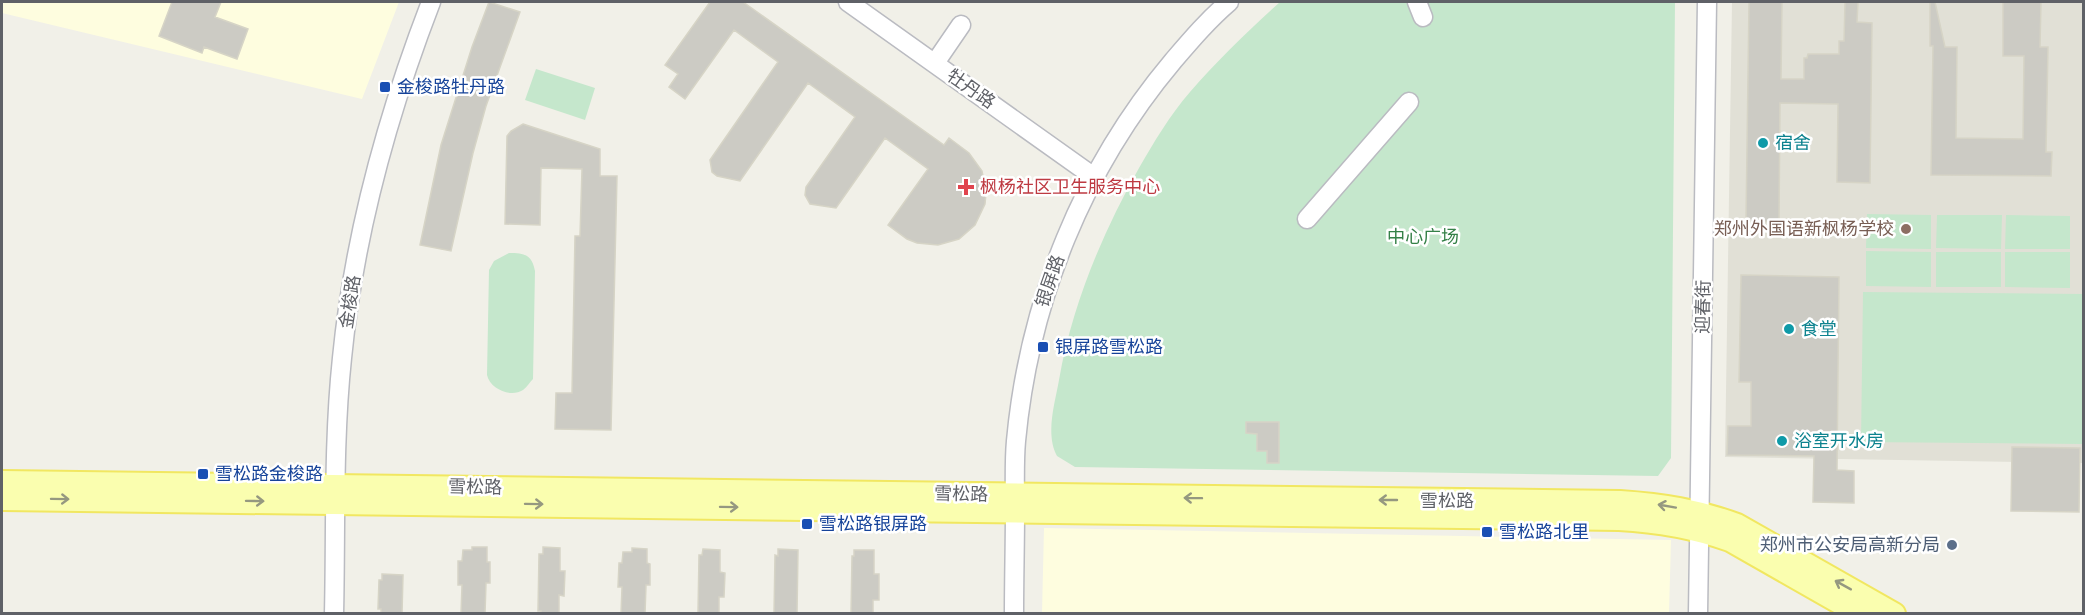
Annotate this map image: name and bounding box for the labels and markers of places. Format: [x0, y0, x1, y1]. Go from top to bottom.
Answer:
place label: 金梭路牡丹路 [397, 75, 505, 99]
marker: 金梭路牡丹路 [378, 80, 392, 94]
place label: 宿舍 [1775, 131, 1811, 155]
marker: 宿舍 [1756, 136, 1770, 150]
place label: 枫杨社区卫生服务中心 [980, 175, 1160, 199]
marker: 枫杨社区卫生服务中心 [957, 178, 975, 196]
place label: 郑州外国语新枫杨学校 [1714, 217, 1894, 241]
marker: 郑州外国语新枫杨学校 [1899, 222, 1913, 236]
place label: 食堂 [1801, 317, 1837, 341]
marker: 食堂 [1782, 322, 1796, 336]
place label: 银屏路雪松路 [1055, 335, 1163, 359]
marker: 银屏路雪松路 [1036, 340, 1050, 354]
place label: 浴室开水房 [1794, 429, 1884, 453]
marker: 浴室开水房 [1775, 434, 1789, 448]
place label: 雪松路金梭路 [215, 462, 323, 486]
marker: 雪松路金梭路 [196, 467, 210, 481]
place label: 雪松路银屏路 [819, 512, 927, 536]
marker: 雪松路银屏路 [800, 517, 814, 531]
place label: 雪松路北里 [1499, 520, 1589, 544]
marker: 雪松路北里 [1480, 525, 1494, 539]
place label: 郑州市公安局高新分局 [1760, 533, 1940, 557]
marker: 郑州市公安局高新分局 [1945, 538, 1959, 552]

